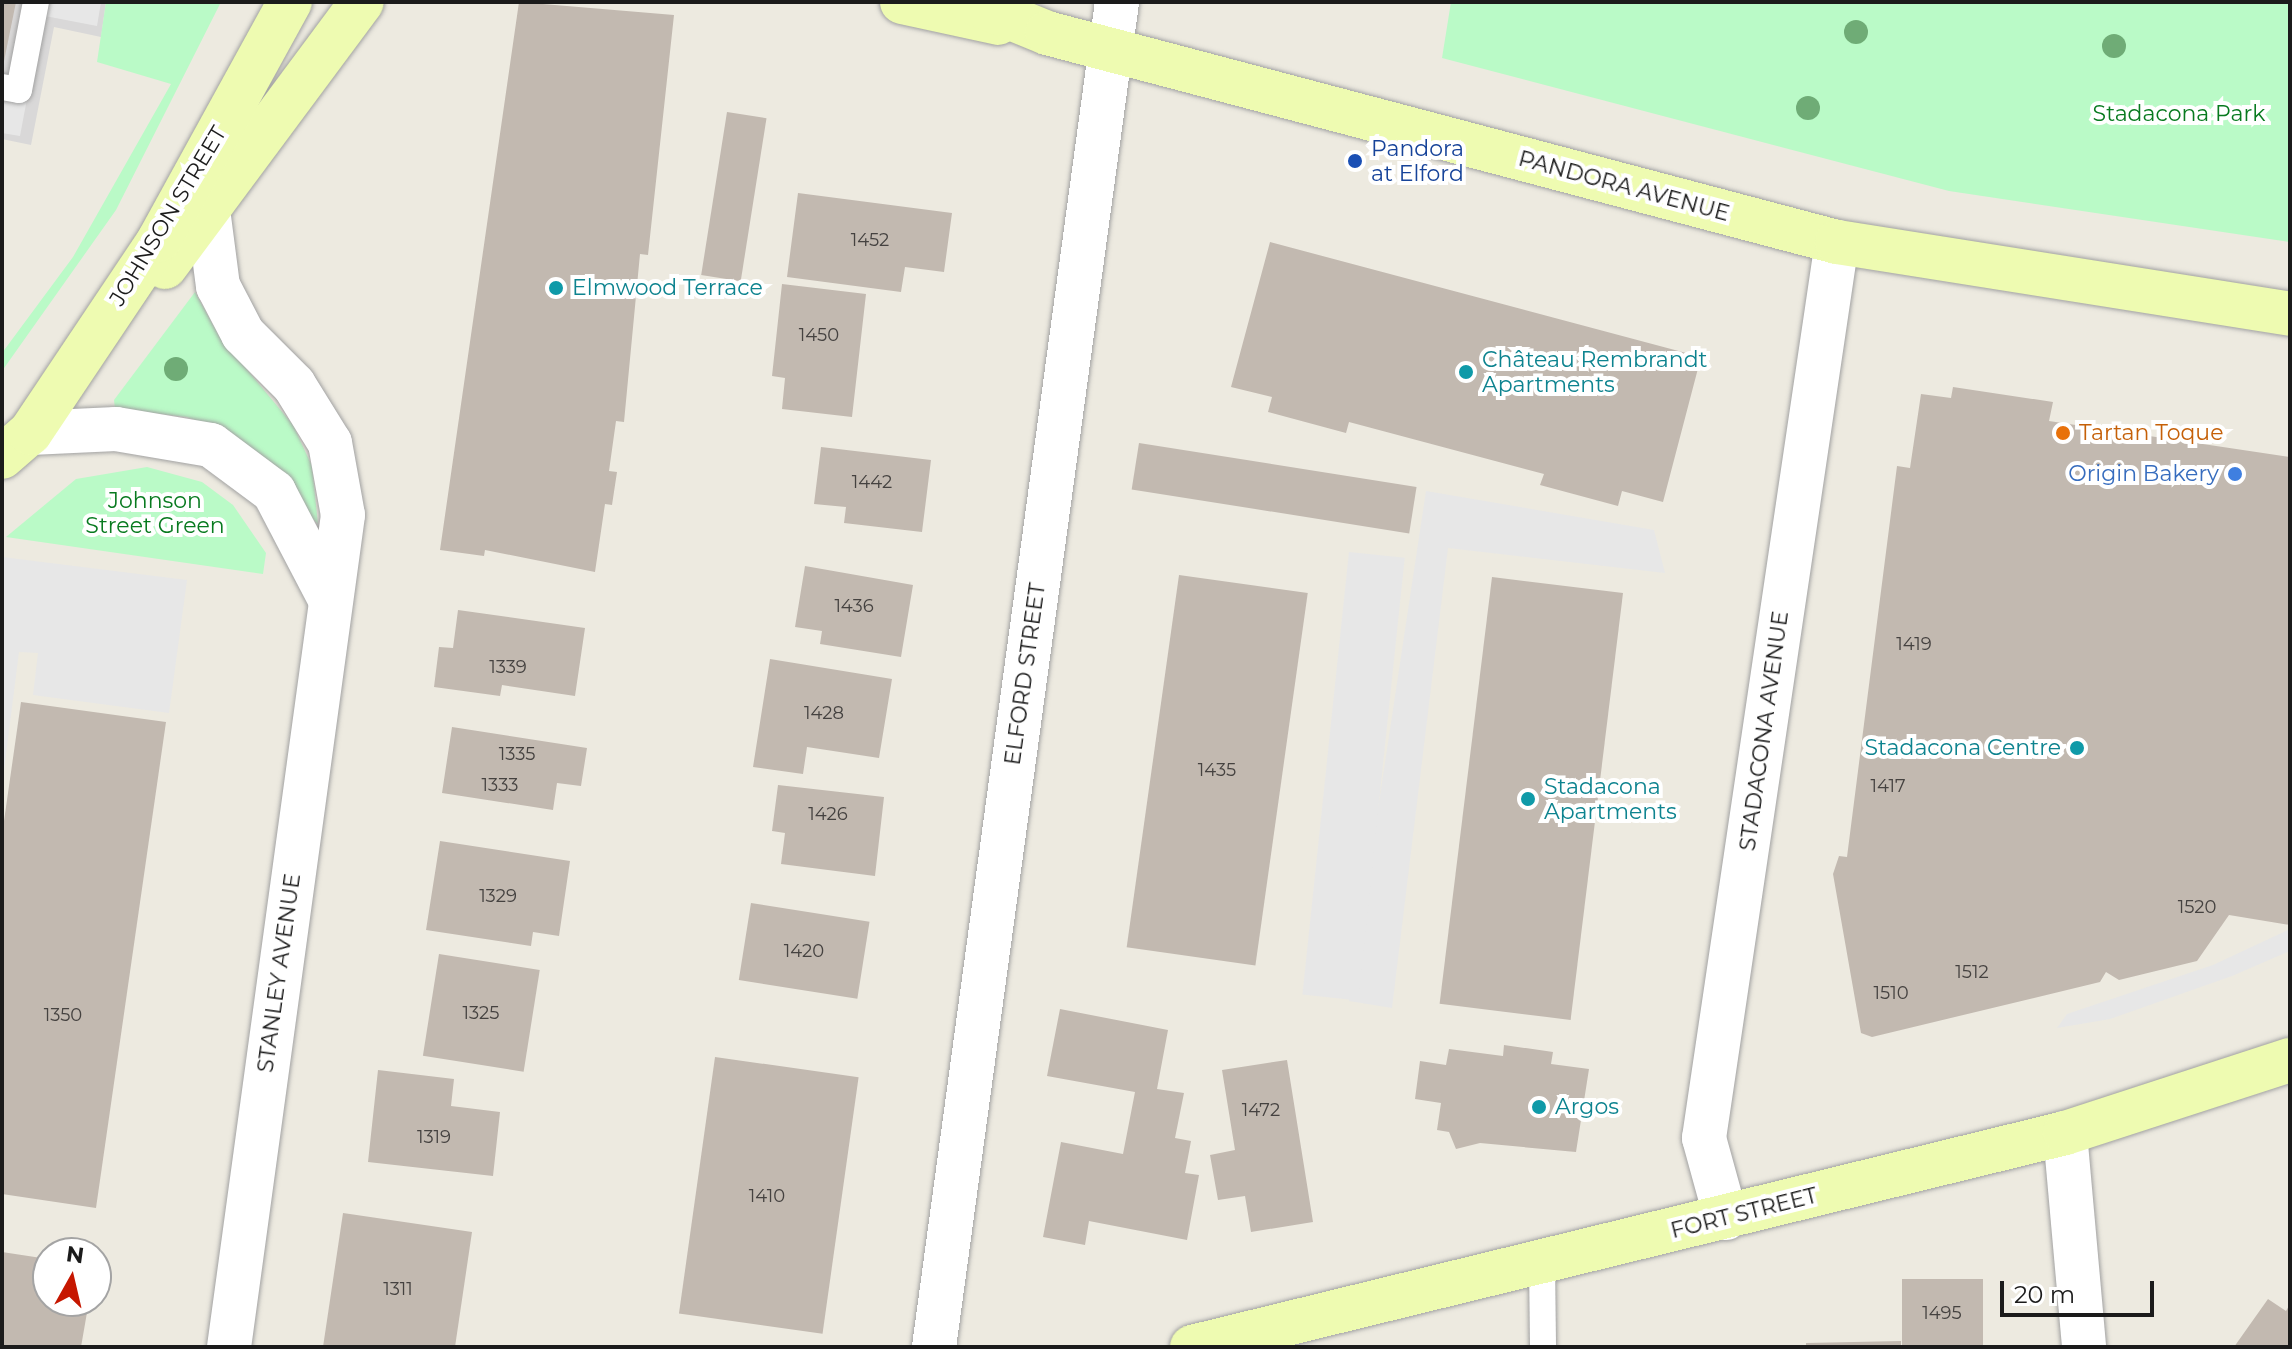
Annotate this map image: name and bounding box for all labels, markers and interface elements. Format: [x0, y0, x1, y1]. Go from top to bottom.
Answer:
park label: Stadacona Park [2093, 101, 2265, 127]
street label: JOHNSON STREET [104, 121, 232, 311]
place label: Pandora at Elford [1371, 135, 1464, 186]
street label: PANDORA AVENUE [1516, 145, 1732, 227]
marker: Pandora at Elford [1346, 152, 1364, 170]
house number: 1452 [851, 229, 889, 251]
place label: Elmwood Terrace [572, 275, 763, 301]
marker: Elmwood Terrace [547, 279, 565, 297]
house number: 1450 [799, 324, 839, 346]
place label: Château Rembrandt Apartments [1482, 346, 1707, 398]
marker: Château Rembrandt Apartments [1457, 363, 1475, 381]
place label: Tartan Toque [2079, 420, 2223, 446]
marker: Tartan Toque [2054, 424, 2072, 442]
place label: Origin Bakery [2068, 461, 2219, 487]
marker: Origin Bakery [2226, 465, 2244, 483]
house number: 1442 [852, 471, 892, 493]
park label: Johnson Street Green [85, 487, 225, 538]
street label: ELFORD STREET [999, 581, 1051, 767]
house number: 1436 [834, 595, 874, 617]
street label: STADACONA AVENUE [1734, 609, 1794, 853]
house number: 1419 [1896, 633, 1932, 655]
house number: 1339 [489, 656, 527, 678]
house number: 1428 [804, 702, 844, 724]
place label: Stadacona Centre [1864, 735, 2061, 761]
marker: Stadacona Centre [2068, 739, 2086, 757]
house number: 1335 [499, 743, 535, 765]
house number: 1435 [1198, 759, 1236, 781]
place label: Stadacona Apartments [1544, 773, 1677, 824]
house number: 1333 [482, 774, 518, 796]
house number: 1417 [1870, 775, 1906, 797]
marker: Stadacona Apartments [1519, 790, 1537, 808]
house number: 1426 [808, 803, 848, 825]
street label: STANLEY AVENUE [252, 872, 306, 1074]
house number: 1329 [479, 885, 517, 907]
house number: 1520 [2178, 896, 2216, 918]
house number: 1420 [784, 940, 824, 962]
house number: 1512 [1955, 961, 1989, 983]
house number: 1510 [1873, 982, 1909, 1004]
house number: 1325 [463, 1002, 499, 1024]
house number: 1350 [44, 1004, 82, 1026]
place label: Argos [1555, 1094, 1619, 1120]
marker: Argos [1530, 1098, 1548, 1116]
house number: 1472 [1242, 1099, 1280, 1121]
house number: 1319 [417, 1126, 451, 1148]
street label: FORT STREET [1668, 1182, 1820, 1244]
house number: 1410 [749, 1185, 785, 1207]
north arrow [32, 1237, 112, 1317]
text: N [64, 1240, 86, 1269]
scale bar [2004, 1265, 2158, 1315]
house number: 1311 [383, 1278, 413, 1300]
text: 20 m [2014, 1280, 2075, 1309]
house number: 1495 [1922, 1302, 1962, 1324]

